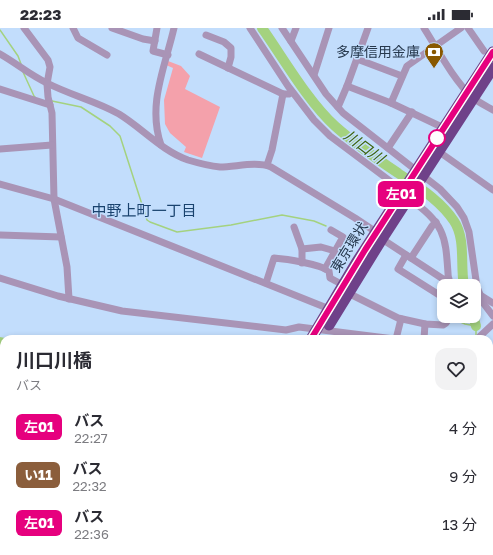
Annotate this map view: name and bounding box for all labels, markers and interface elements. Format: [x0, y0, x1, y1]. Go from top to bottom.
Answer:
text: 22:23 [20, 5, 61, 23]
bank icon: 多摩信用金庫 [423, 41, 445, 69]
place label: 多摩信用金庫 [336, 43, 420, 60]
water label: 川口川 [341, 126, 390, 168]
unlabelled marker [428, 129, 446, 147]
line badge: 左01 [378, 181, 424, 207]
text: 左01 [386, 185, 416, 202]
district label: 中野上町一丁目 [91, 201, 197, 219]
street label: 東京環状 [327, 218, 371, 275]
map controls [437, 279, 481, 323]
button: layers [437, 279, 481, 323]
text: 川口川橋 [16, 348, 92, 371]
button: heart [435, 348, 477, 390]
text: バス [16, 377, 42, 393]
text: バス [74, 411, 104, 429]
text: 左01 [24, 418, 54, 435]
text: 4 分 [449, 419, 477, 437]
text: 22:27 [74, 430, 108, 446]
text: バス [72, 459, 102, 477]
text: い11 [24, 466, 52, 483]
text: 9 分 [449, 467, 477, 485]
text: 22:32 [72, 478, 107, 494]
text: バス [74, 507, 104, 525]
text: 左01 [24, 514, 54, 531]
text: 13 分 [442, 515, 477, 533]
text: 22:36 [74, 526, 109, 542]

